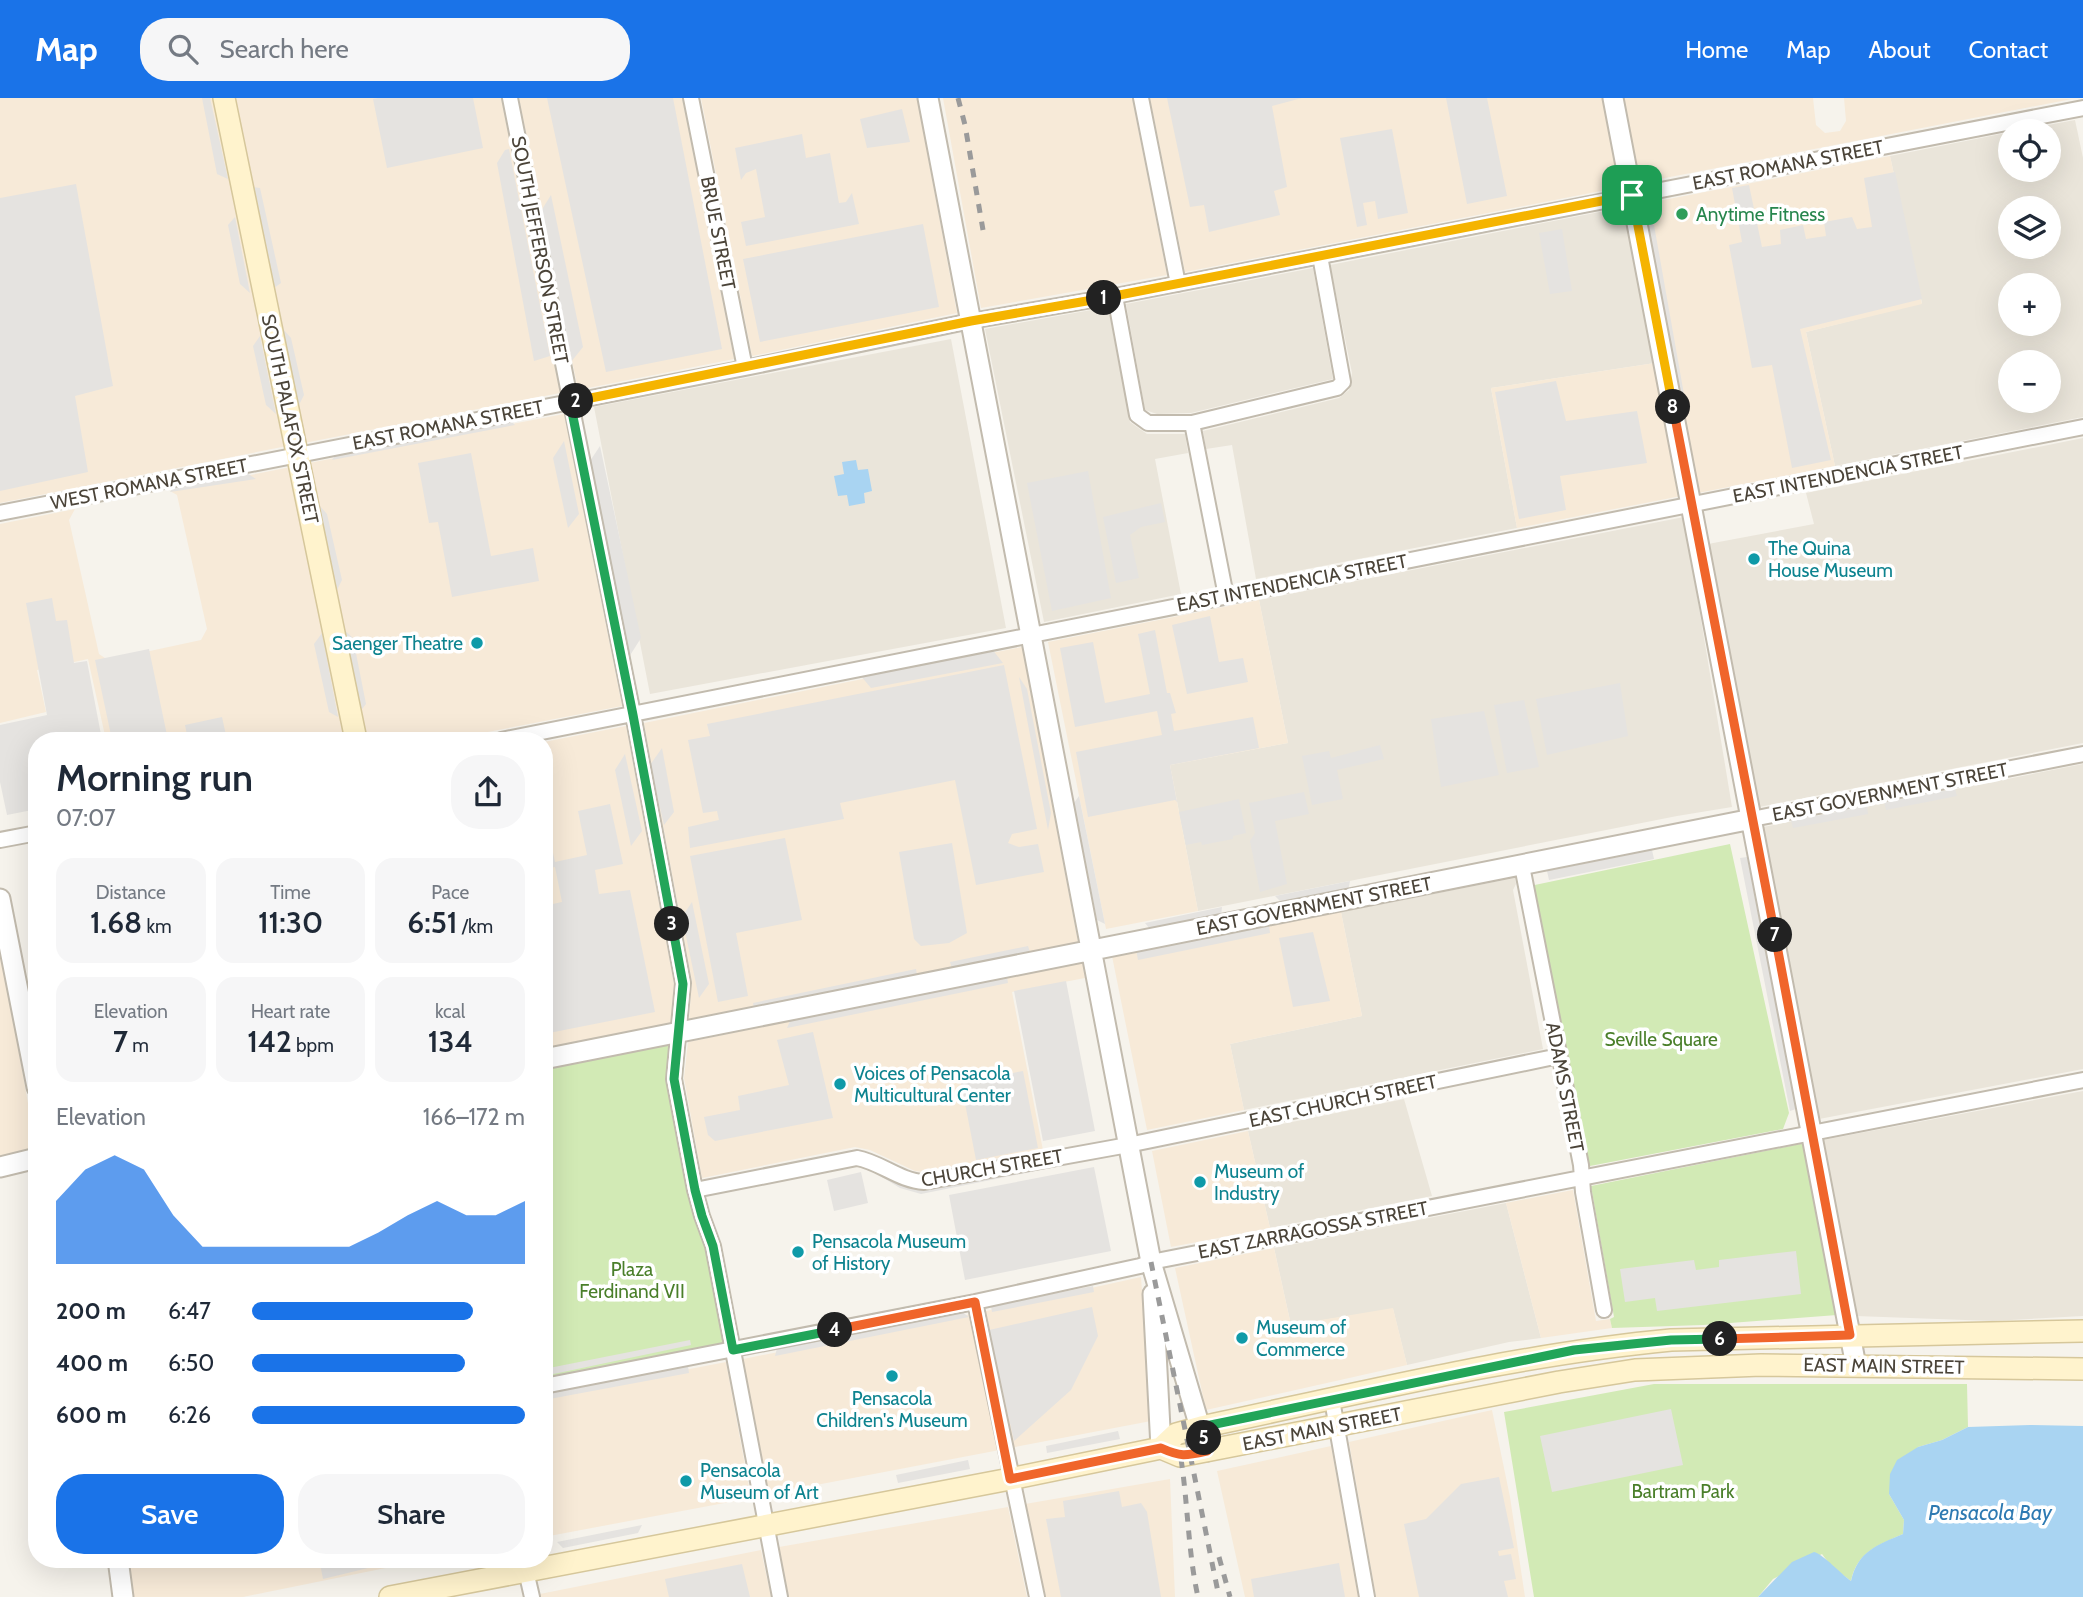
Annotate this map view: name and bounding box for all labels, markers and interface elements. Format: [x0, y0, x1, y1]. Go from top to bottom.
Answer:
search box [140, 18, 630, 81]
text: Map [35, 29, 98, 69]
icon: search [164, 30, 202, 68]
text: Search here [220, 33, 349, 65]
text: Home [1685, 35, 1748, 64]
text: Map [1786, 35, 1831, 64]
text: About [1869, 35, 1931, 64]
text: Contact [1969, 35, 2048, 64]
map controls [1998, 119, 2061, 413]
button: locate [1998, 119, 2061, 182]
street label: SOUTH JEFFERSON STREET [507, 134, 573, 366]
street label: EAST ROMANA STREET [1691, 135, 1885, 195]
pin [1602, 165, 1662, 225]
street label: BRUE STREET [696, 174, 740, 292]
icon: arrive [1613, 176, 1651, 214]
button: layers [1998, 196, 2061, 259]
place label: Anytime Fitness [1696, 203, 1825, 226]
marker: Anytime Fitness [1674, 206, 1690, 222]
button: + [1998, 273, 2061, 336]
pin: 1 [1086, 280, 1122, 316]
text: 1 [1100, 286, 1107, 309]
street label: SOUTH PALAFOX STREET [257, 312, 323, 526]
button: − [1998, 350, 2061, 413]
pin: 2 [558, 384, 594, 418]
text: 2 [570, 389, 581, 412]
pin: 8 [1656, 390, 1690, 424]
street label: EAST ROMANA STREET [351, 395, 545, 455]
text: 8 [1667, 395, 1678, 418]
street label: EAST INTENDENCIA STREET [1731, 440, 1965, 508]
street label: WEST ROMANA STREET [48, 454, 250, 514]
place label: The Quina House Museum [1768, 537, 1893, 582]
street label: EAST INTENDENCIA STREET [1175, 549, 1409, 617]
marker: The Quina House Museum [1746, 551, 1762, 567]
place label: Saenger Theatre [332, 632, 463, 655]
marker: Saenger Theatre [469, 635, 485, 651]
text: Morning run [56, 754, 253, 801]
button: share [451, 755, 525, 829]
street label: EAST GOVERNMENT STREET [1770, 758, 2010, 826]
text: 07:07 [56, 804, 116, 832]
street label: EAST GOVERNMENT STREET [1194, 872, 1434, 940]
text: Distance [96, 881, 166, 904]
text: Time [270, 881, 311, 904]
text: Pace [431, 881, 469, 904]
text: 1.68 [90, 904, 142, 941]
text: 11:30 [258, 904, 323, 941]
text: 6:51 [407, 904, 457, 941]
pin: 3 [654, 906, 690, 942]
text: 3 [666, 912, 677, 935]
text: km [142, 915, 172, 938]
text: /km [457, 915, 493, 938]
pin: 7 [1758, 918, 1792, 952]
text: 7 [1770, 923, 1779, 946]
text: Elevation [94, 1000, 168, 1023]
text: Heart rate [251, 1000, 330, 1023]
text: kcal [435, 1000, 465, 1023]
street label: ADAMS STREET [1541, 1020, 1589, 1154]
text: 7 [113, 1023, 128, 1060]
text: 142 [247, 1023, 292, 1060]
text: 134 [428, 1023, 473, 1060]
park label: Seville Square [1604, 1028, 1718, 1051]
text: m [128, 1034, 149, 1057]
text: bpm [292, 1034, 334, 1057]
place label: Voices of Pensacola Multicultural Center [854, 1062, 1011, 1107]
street label: EAST CHURCH STREET [1247, 1070, 1439, 1132]
marker: Voices of Pensacola Multicultural Center [832, 1076, 848, 1092]
text: Elevation [56, 1103, 146, 1131]
text: 166–172 m [423, 1103, 525, 1131]
street label: CHURCH STREET [919, 1144, 1065, 1192]
place label: Museum of Industry [1214, 1160, 1305, 1205]
marker: Museum of Industry [1192, 1174, 1208, 1190]
street label: EAST ZARRAGOSSA STREET [1196, 1196, 1430, 1264]
place label: Pensacola Museum of History [812, 1230, 966, 1275]
marker: Pensacola Museum of History [790, 1244, 806, 1260]
park label: Plaza Ferdinand VII [579, 1258, 685, 1303]
text: 200 m [56, 1297, 126, 1325]
text: 6:47 [168, 1297, 211, 1325]
pin: 4 [818, 1312, 852, 1348]
place label: Museum of Commerce [1256, 1316, 1347, 1361]
text: 4 [829, 1318, 840, 1341]
pin: 6 [1702, 1322, 1738, 1356]
text: 6 [1714, 1327, 1725, 1350]
marker: Museum of Commerce [1234, 1330, 1250, 1346]
text: 400 m [56, 1349, 128, 1377]
text: 6:50 [168, 1349, 214, 1377]
street label: EAST MAIN STREET [1803, 1353, 1965, 1379]
marker: Pensacola Children's Museum [884, 1368, 900, 1384]
place label: Pensacola Children's Museum [816, 1387, 968, 1432]
text: 600 m [56, 1401, 127, 1429]
text: 6:26 [168, 1401, 211, 1429]
street label: EAST MAIN STREET [1241, 1402, 1403, 1456]
pin: 5 [1186, 1420, 1222, 1456]
text: 5 [1198, 1426, 1209, 1449]
place label: Pensacola Museum of Art [700, 1459, 819, 1504]
marker: Pensacola Museum of Art [678, 1473, 694, 1489]
button: Save [56, 1474, 284, 1554]
button: Share [298, 1474, 525, 1554]
park label: Bartram Park [1631, 1480, 1735, 1503]
water label: Pensacola Bay [1928, 1500, 2053, 1525]

